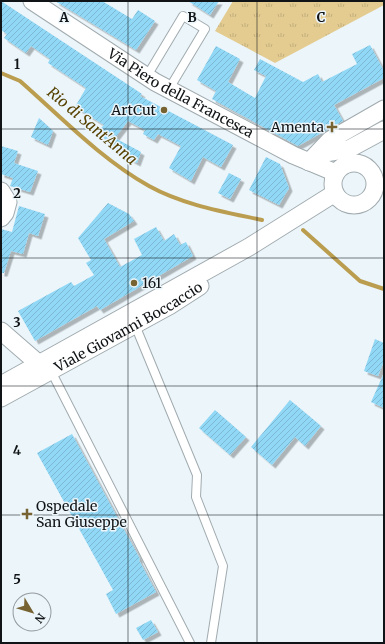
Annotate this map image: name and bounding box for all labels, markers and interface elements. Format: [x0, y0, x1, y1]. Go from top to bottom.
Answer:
text: A [58, 9, 69, 26]
text: B [187, 9, 197, 26]
text: C [317, 9, 326, 26]
street label: Via Piero della Francesca [103, 44, 257, 142]
text: 1 [14, 56, 20, 73]
water label: Rio di Sant'Anna [43, 82, 141, 169]
place label: ArtCut [110, 101, 157, 119]
marker: ArtCut [159, 105, 169, 115]
place label: Amenta [270, 118, 324, 136]
marker: Amenta [327, 122, 337, 132]
text: 2 [13, 185, 21, 202]
place label: 161 [142, 274, 162, 292]
street label: Viale Giovanni Boccaccio [51, 278, 206, 376]
marker: 161 [129, 278, 139, 288]
text: 3 [13, 314, 21, 331]
text: 4 [13, 442, 22, 459]
place label: Ospedale San Giuseppe [36, 497, 127, 531]
marker: Ospedale San Giuseppe [21, 508, 33, 520]
text: 5 [13, 571, 21, 588]
north arrow [12, 592, 52, 632]
text: N [32, 610, 48, 626]

